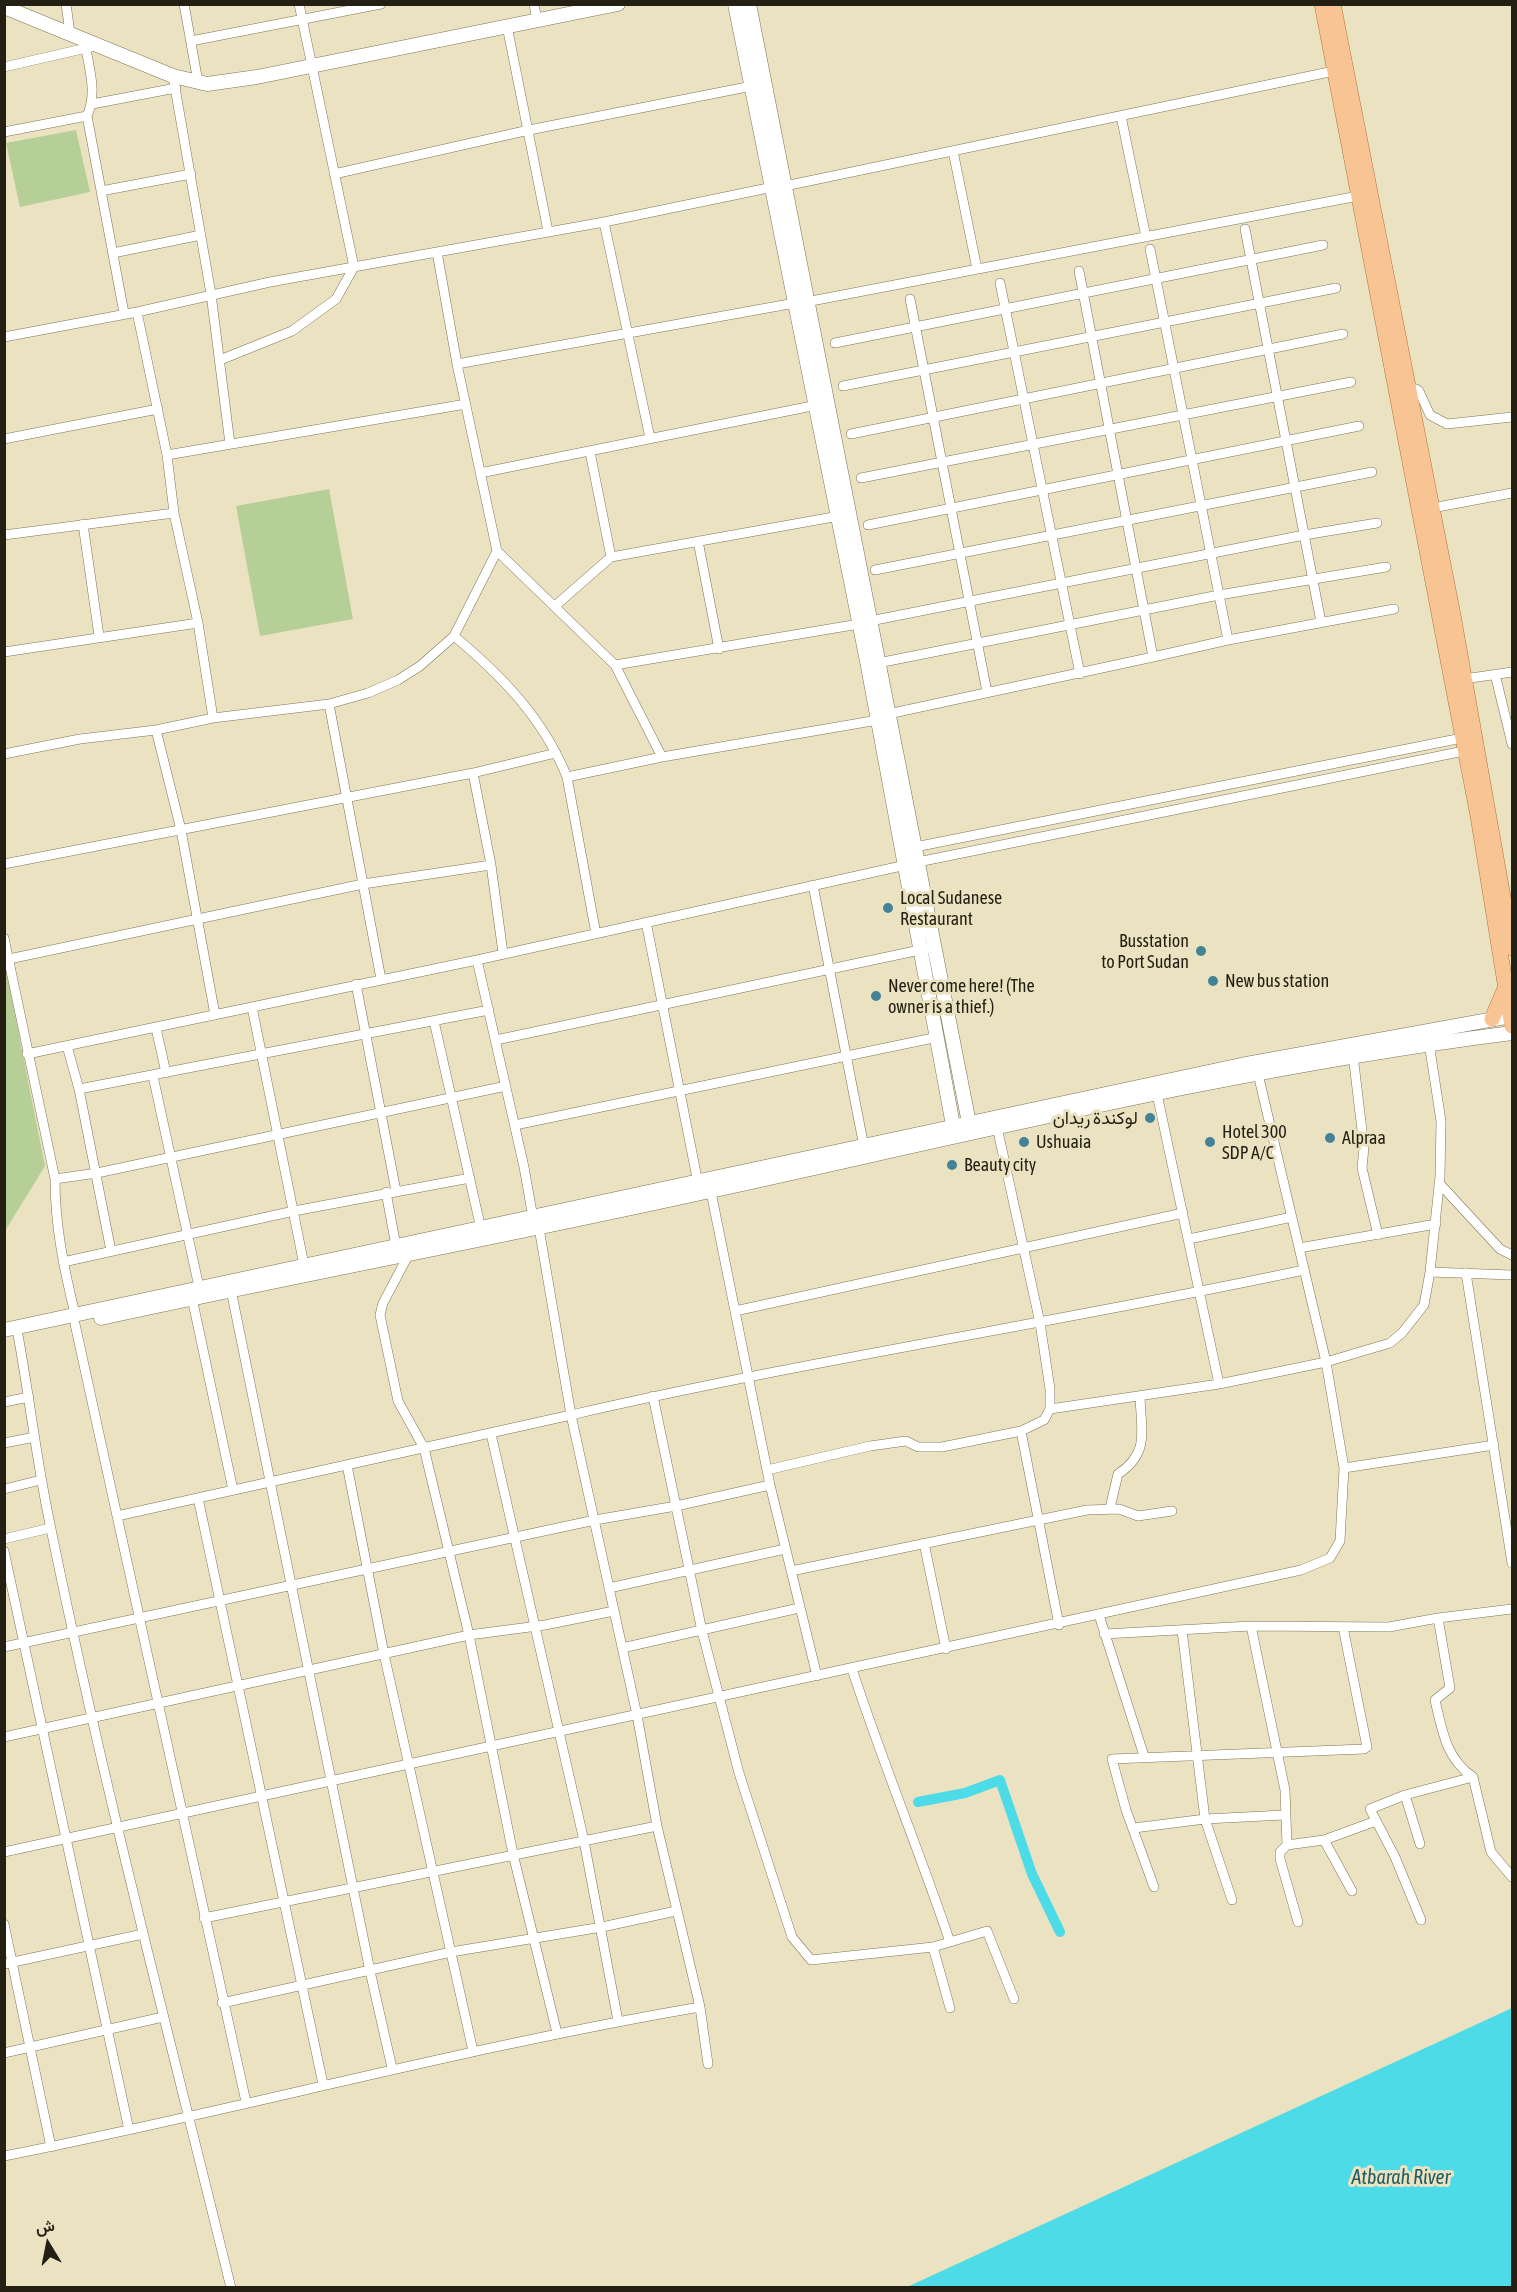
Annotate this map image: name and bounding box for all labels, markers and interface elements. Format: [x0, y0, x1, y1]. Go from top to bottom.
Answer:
place label: Local Sudanese Restaurant [900, 887, 1002, 930]
marker: Local Sudanese Restaurant [881, 901, 895, 915]
place label: Busstation to Port Sudan [1101, 930, 1189, 972]
marker: Busstation to Port Sudan [1194, 944, 1208, 958]
place label: New bus station [1225, 970, 1329, 992]
marker: New bus station [1206, 974, 1220, 988]
place label: Never come here! (The owner is a thief.) [888, 975, 1035, 1018]
marker: Never come here! (The owner is a thief.) [869, 989, 883, 1003]
place label: لوكندة ريدان [1053, 1107, 1138, 1129]
marker: لوكندة ريدان [1143, 1111, 1157, 1125]
place label: Hotel 300 SDP A/C [1222, 1121, 1287, 1164]
place label: Alpraa [1342, 1127, 1386, 1149]
place label: Ushuaia [1036, 1131, 1091, 1153]
marker: Alpraa [1323, 1131, 1337, 1145]
marker: Ushuaia [1017, 1135, 1031, 1149]
marker: Hotel 300 SDP A/C [1203, 1135, 1217, 1149]
place label: Beauty city [964, 1154, 1036, 1176]
marker: Beauty city [945, 1158, 959, 1172]
water label: Atbarah River [1352, 2166, 1450, 2190]
north arrow [18, 2214, 78, 2274]
text: ش [34, 2216, 56, 2237]

